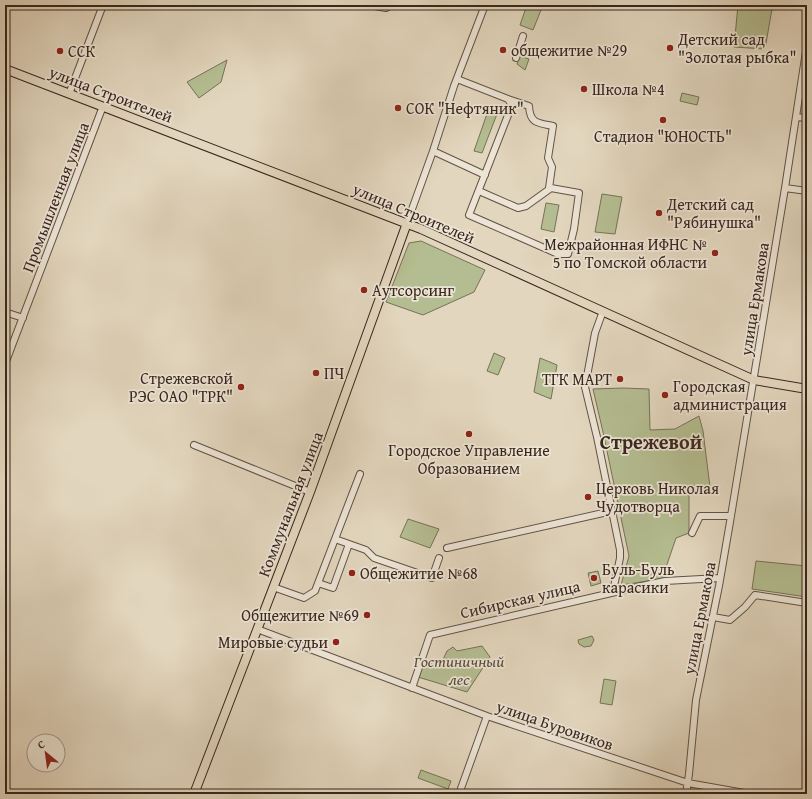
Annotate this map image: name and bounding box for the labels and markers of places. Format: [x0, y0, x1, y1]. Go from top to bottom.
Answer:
place label: Детский сад "Золотая рыбка" [677, 27, 796, 69]
place label: общежитие №29 [511, 38, 628, 62]
place label: ССК [68, 39, 95, 63]
marker: Детский сад "Золотая рыбка" [665, 43, 675, 53]
marker: общежитие №29 [498, 45, 508, 55]
marker: ССК [55, 46, 65, 56]
place label: Школа №4 [592, 77, 665, 101]
marker: Школа №4 [579, 84, 589, 94]
place label: СОК "Нефтяник" [406, 96, 524, 120]
marker: СОК "Нефтяник" [393, 103, 403, 113]
marker: Стадион "ЮНОСТЬ" [658, 115, 668, 125]
place label: Стадион "ЮНОСТЬ" [594, 124, 732, 148]
place label: Детский сад "Рябинушка" [666, 192, 761, 234]
marker: Детский сад "Рябинушка" [654, 208, 664, 218]
place label: Межрайонная ИФНС № 5 по Томской области [544, 232, 707, 274]
marker: Межрайонная ИФНС № 5 по Томской области [710, 248, 720, 258]
place label: Аутсорсинг [372, 278, 454, 302]
marker: Аутсорсинг [359, 285, 369, 295]
place label: ПЧ [324, 361, 344, 385]
place label: Стрежевской РЭС ОАО "ТРК" [129, 366, 233, 408]
place label: ТГК МАРТ [542, 367, 612, 391]
marker: ПЧ [311, 368, 321, 378]
marker: ТГК МАРТ [615, 374, 625, 384]
place label: Городская администрация [673, 374, 787, 416]
marker: Стрежевской РЭС ОАО "ТРК" [236, 382, 246, 392]
marker: Городская администрация [660, 390, 670, 400]
marker: Городское Управление Образованием [464, 429, 474, 439]
place label: Городское Управление Образованием [388, 438, 550, 480]
place label: Церковь Николая Чудотворца [596, 476, 719, 518]
marker: Церковь Николая Чудотворца [583, 492, 593, 502]
place label: Буль-Буль карасики [602, 557, 675, 599]
place label: Общежитие №68 [360, 561, 478, 585]
marker: Общежитие №68 [347, 568, 357, 578]
marker: Буль-Буль карасики [589, 573, 599, 583]
place label: Общежитие №69 [241, 603, 359, 627]
marker: Общежитие №69 [362, 610, 372, 620]
place label: Мировые судьи [218, 630, 328, 654]
marker: Мировые судьи [331, 637, 341, 647]

